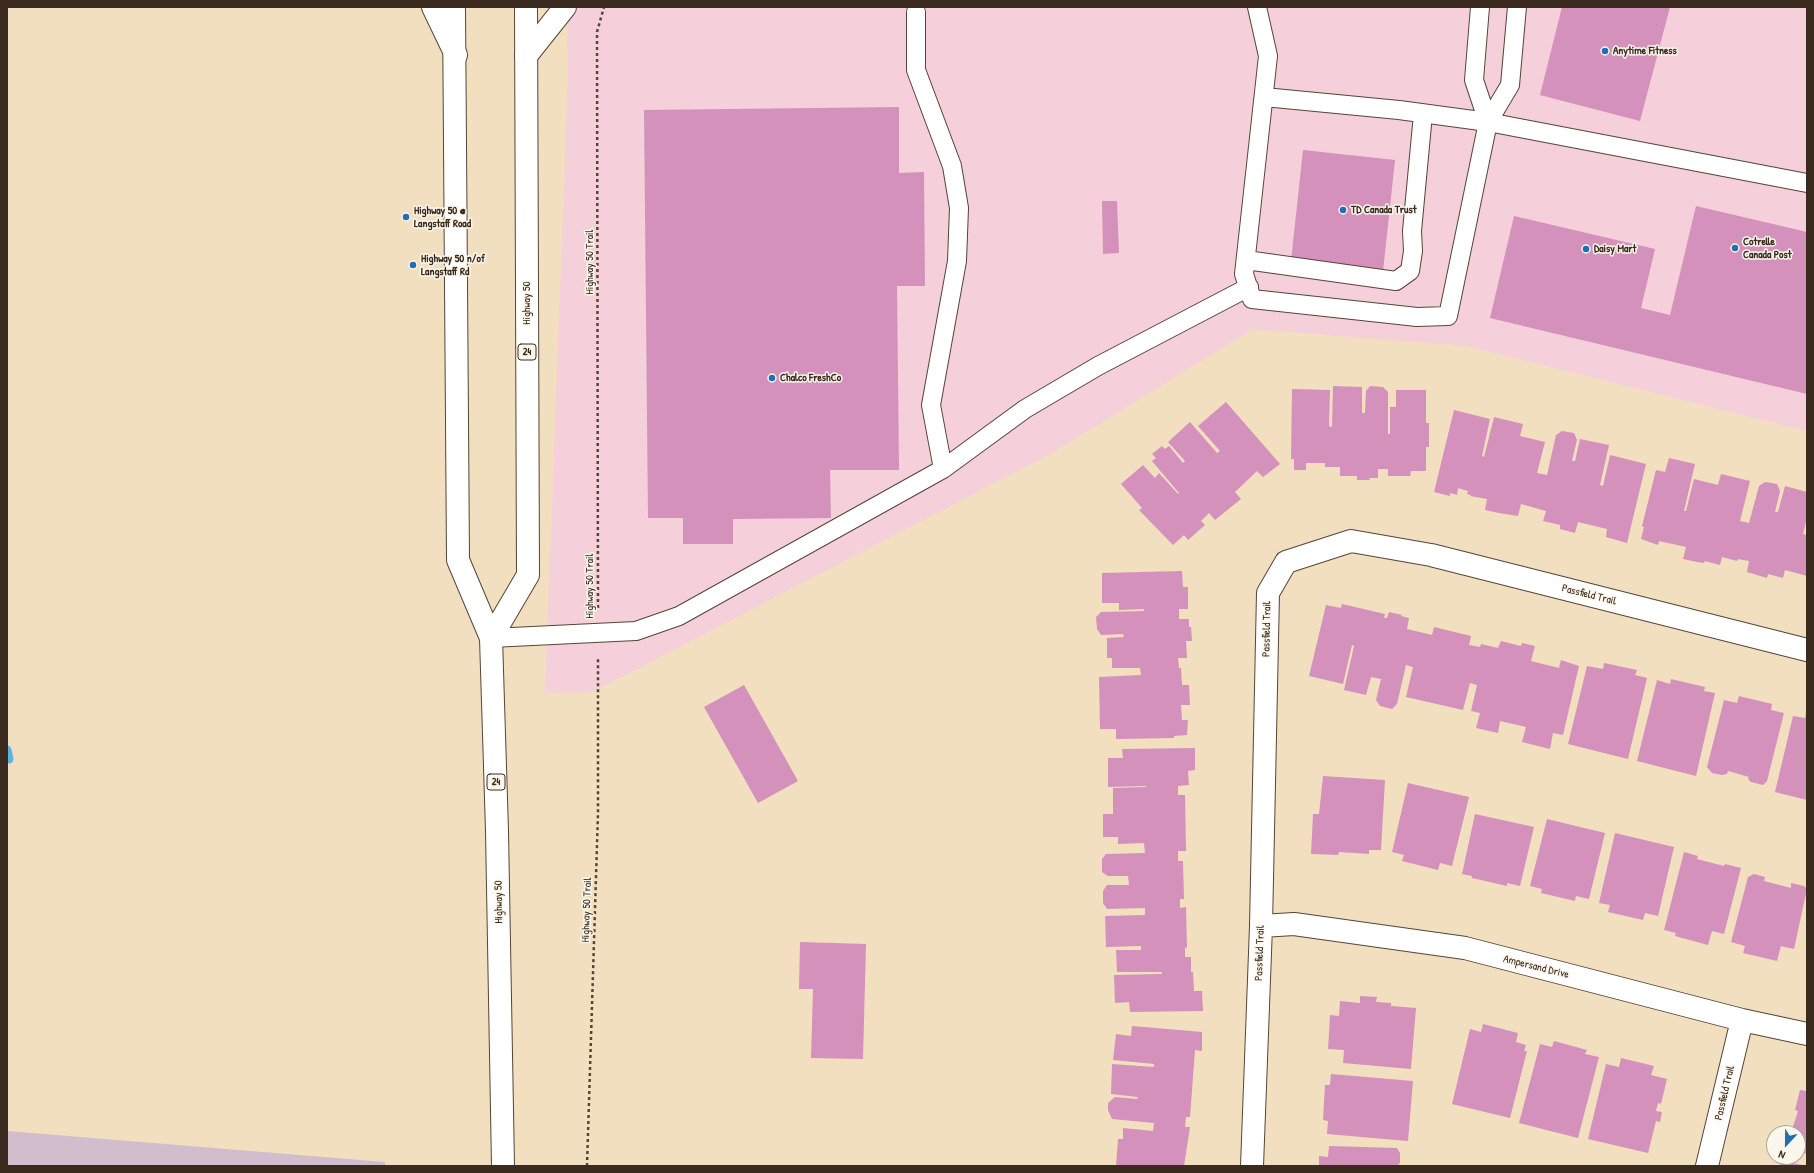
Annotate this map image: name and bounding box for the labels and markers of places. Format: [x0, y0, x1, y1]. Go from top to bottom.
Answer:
place label: Anytime Fitness [1613, 44, 1677, 58]
marker: Anytime Fitness [1600, 46, 1610, 56]
place label: TD Canada Trust [1351, 203, 1416, 217]
place label: Highway 50 @ Langstaff Road [414, 204, 471, 230]
marker: TD Canada Trust [1338, 205, 1348, 215]
marker: Highway 50 @ Langstaff Road [401, 212, 411, 222]
place label: Cotrelle Canada Post [1743, 235, 1791, 261]
place label: Daisy Mart [1594, 242, 1636, 256]
marker: Cotrelle Canada Post [1730, 243, 1740, 253]
marker: Daisy Mart [1581, 244, 1591, 254]
place label: Highway 50 n/of Langstaff Rd [421, 252, 485, 278]
marker: Highway 50 n/of Langstaff Rd [408, 260, 418, 270]
place label: Chalco FreshCo [780, 371, 841, 385]
marker: Chalco FreshCo [767, 373, 777, 383]

